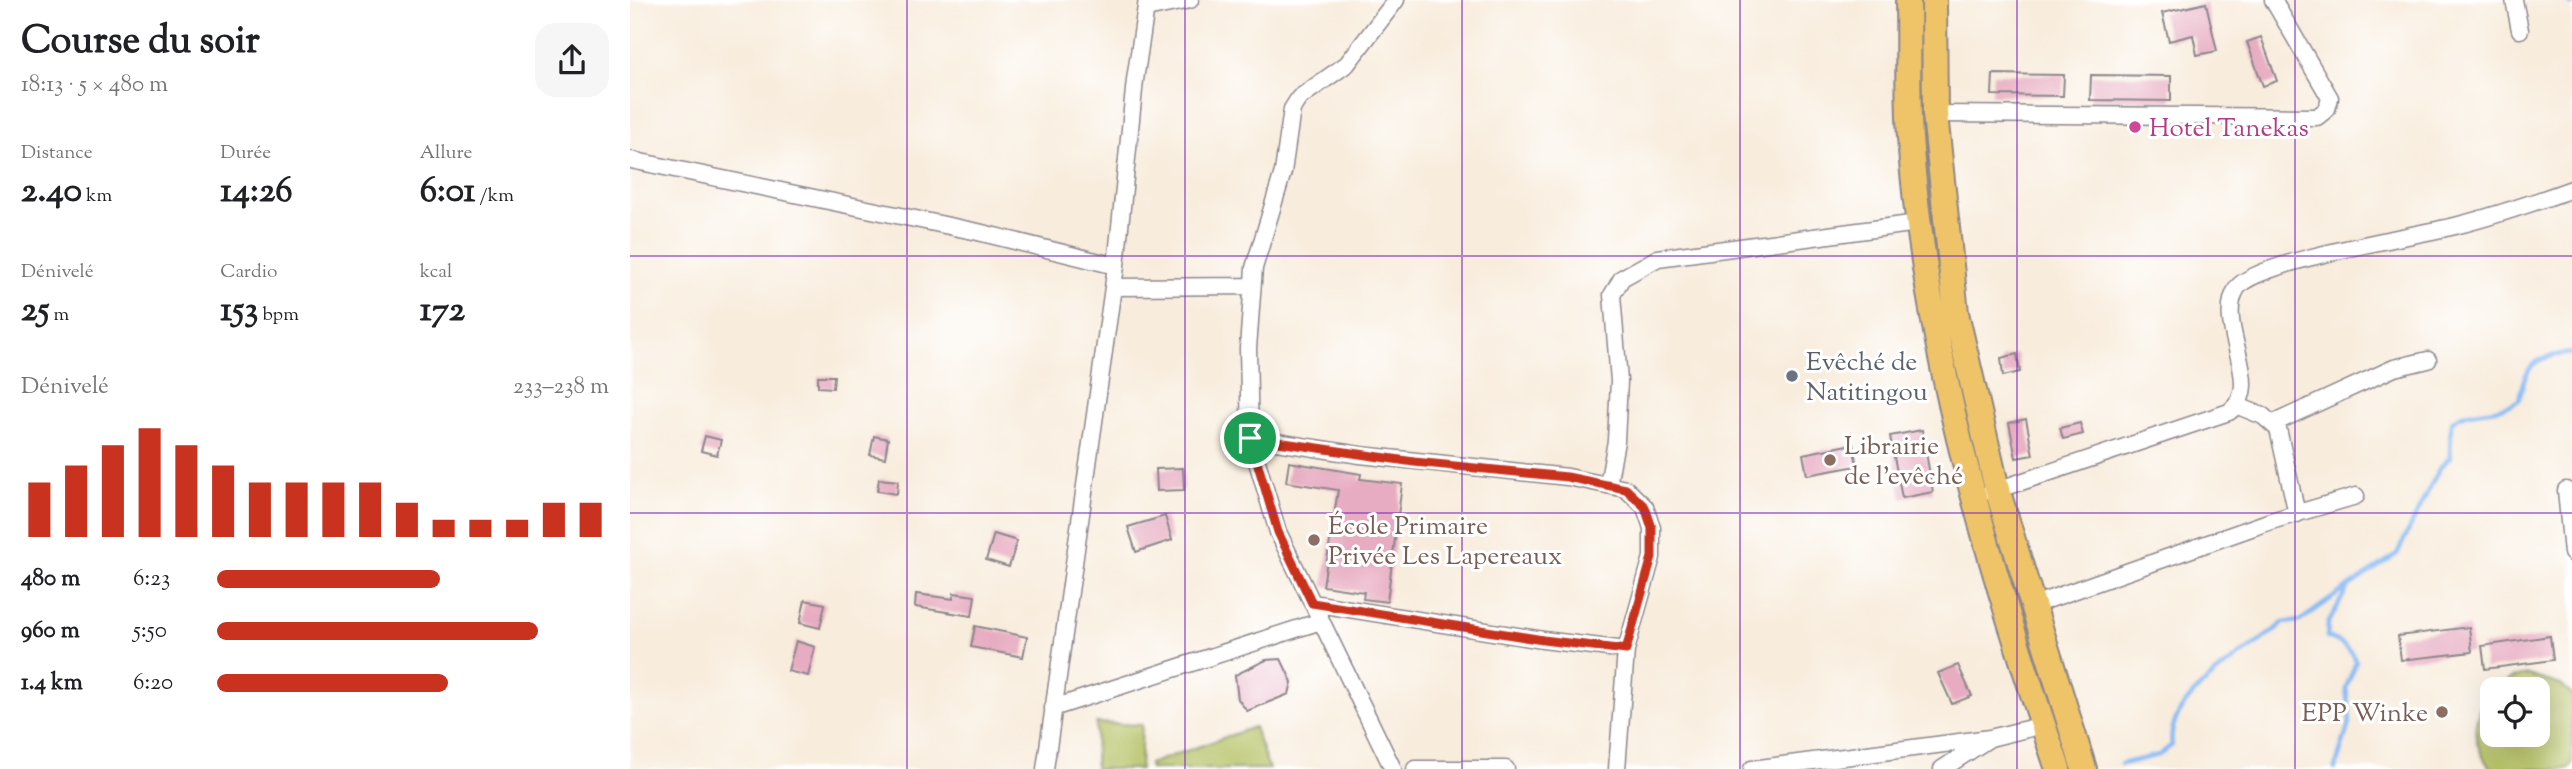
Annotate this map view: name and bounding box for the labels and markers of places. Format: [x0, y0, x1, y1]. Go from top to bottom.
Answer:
place label: Hotel Tanekas [2149, 111, 2309, 148]
marker: Hotel Tanekas [2127, 119, 2143, 135]
place label: Evêché de Natitingou [1806, 345, 1928, 412]
marker: Evêché de Natitingou [1784, 368, 1800, 384]
pin [1220, 408, 1280, 468]
place label: Librairie de l'evêché [1844, 429, 1963, 496]
marker: Librairie de l'evêché [1822, 452, 1838, 468]
place label: École Primaire Privée Les Lapereaux [1328, 509, 1562, 576]
marker: École Primaire Privée Les Lapereaux [1306, 532, 1322, 548]
place label: EPP Winke [2302, 696, 2428, 733]
marker: EPP Winke [2434, 704, 2450, 720]

